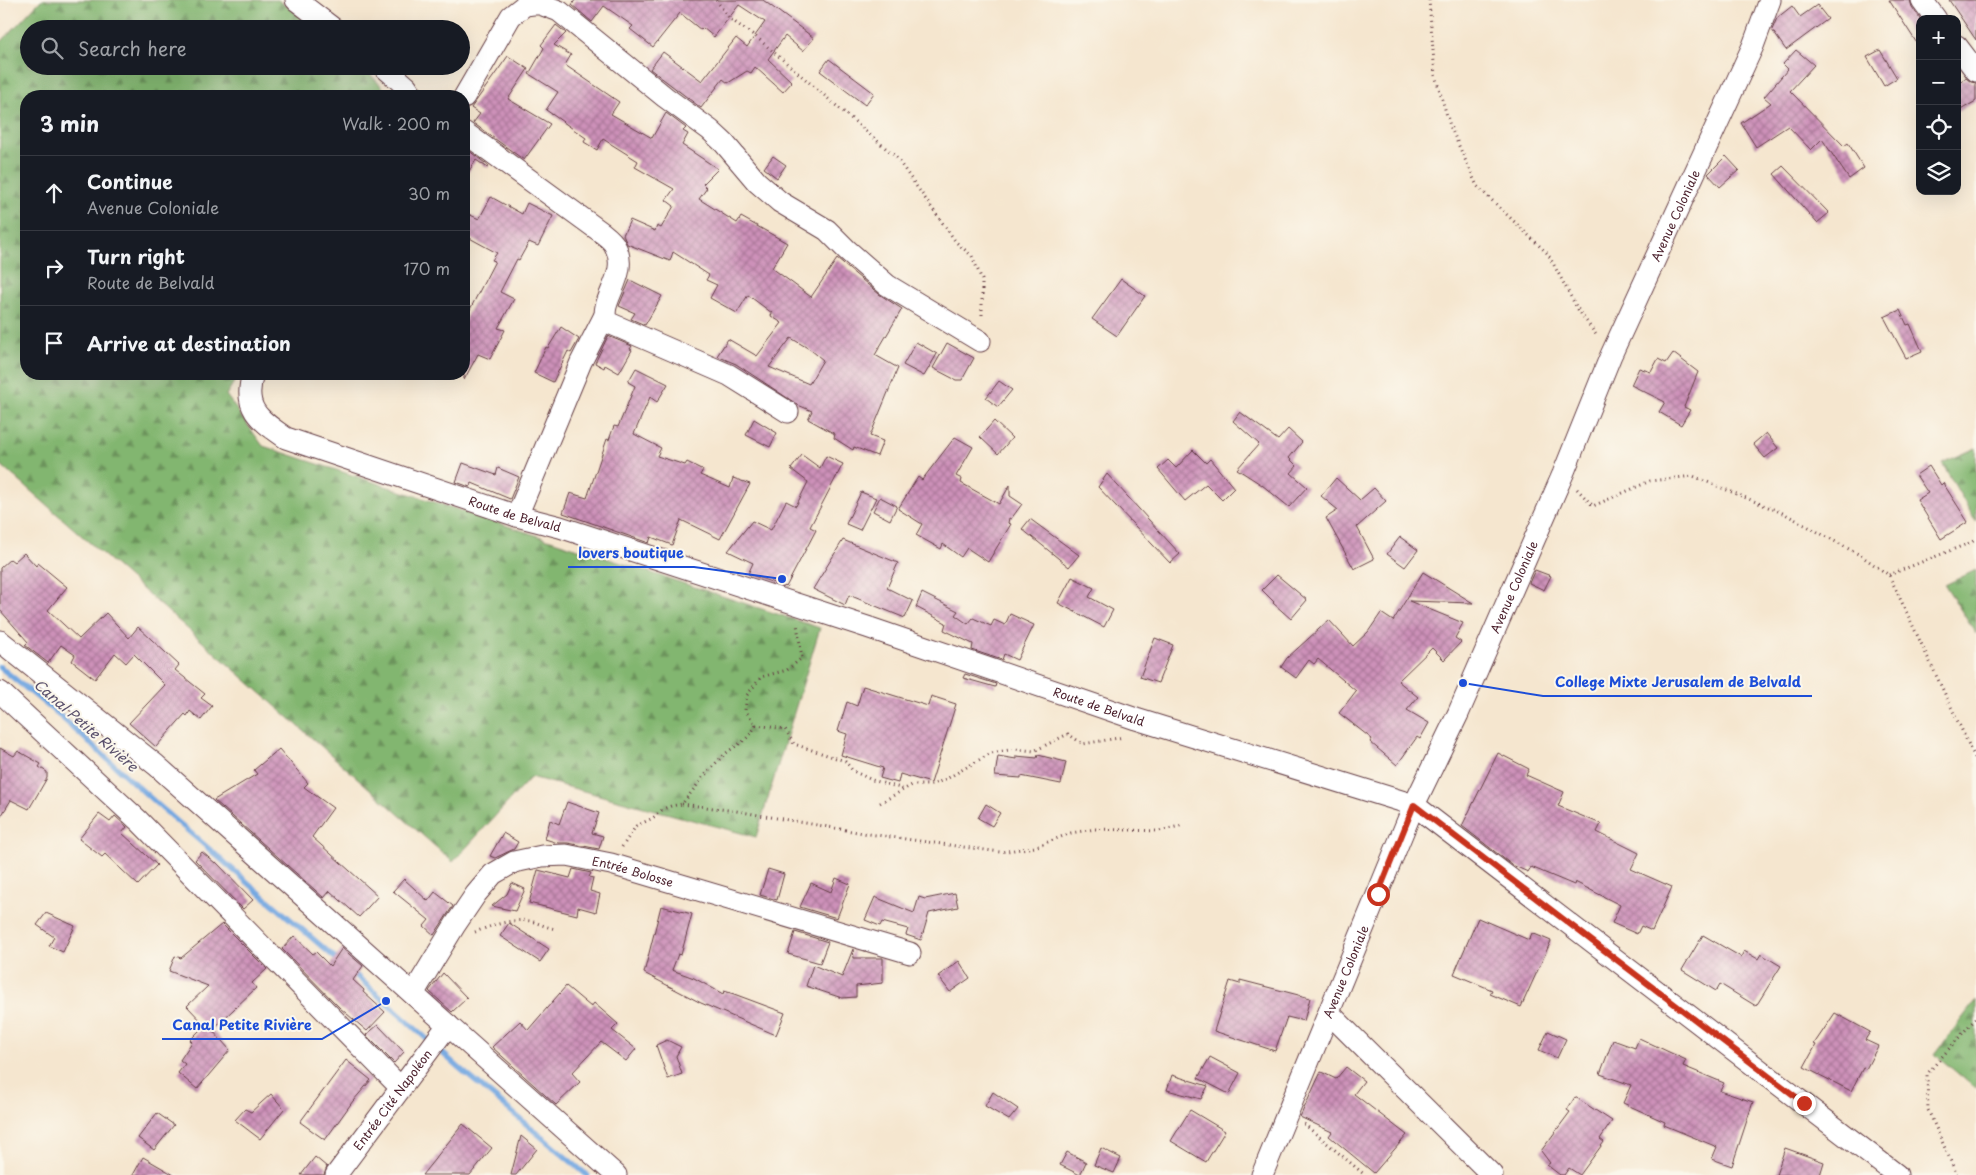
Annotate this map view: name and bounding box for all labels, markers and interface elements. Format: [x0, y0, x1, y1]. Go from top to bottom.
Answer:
map controls [1916, 15, 1961, 195]
button: + [1916, 15, 1961, 60]
search box [20, 20, 470, 75]
icon: search [38, 34, 66, 62]
text: Search here [78, 34, 187, 62]
button: − [1916, 60, 1961, 105]
button: locate [1916, 105, 1961, 150]
text: 3 min [40, 107, 99, 139]
text: Walk · 200 m [342, 111, 450, 135]
button: layers [1916, 150, 1961, 195]
street label: Avenue Coloniale [1646, 166, 1704, 264]
text: Continue [87, 167, 173, 195]
icon: ahead [40, 179, 68, 207]
text: 30 m [408, 181, 450, 205]
text: Avenue Coloniale [87, 195, 219, 219]
text: Turn right [87, 242, 185, 270]
icon: right [40, 254, 68, 282]
text: 170 m [404, 256, 450, 280]
text: Route de Belvald [87, 270, 214, 294]
icon: arrive [40, 329, 68, 357]
text: Arrive at destination [87, 329, 291, 357]
street label: Route de Belvald [466, 491, 564, 536]
street label: Avenue Coloniale [1486, 537, 1542, 636]
callout: lovers boutique [568, 538, 694, 567]
text: lovers boutique [578, 542, 684, 563]
callout: College Mixte Jerusalem de Belvald [1543, 667, 1812, 696]
text: College Mixte Jerusalem de Belvald [1555, 671, 1802, 692]
water label: Canal Petite Rivière [29, 674, 144, 777]
street label: Route de Belvald [1051, 682, 1148, 730]
street label: Entrée Bolosse [591, 851, 676, 891]
route start [1367, 883, 1390, 906]
street label: Avenue Coloniale [1318, 922, 1373, 1021]
callout: Canal Petite Rivière [162, 1010, 322, 1039]
text: Canal Petite Rivière [172, 1014, 312, 1035]
street label: Entrée Cité Napoléon [349, 1046, 436, 1154]
route end [1793, 1092, 1816, 1115]

